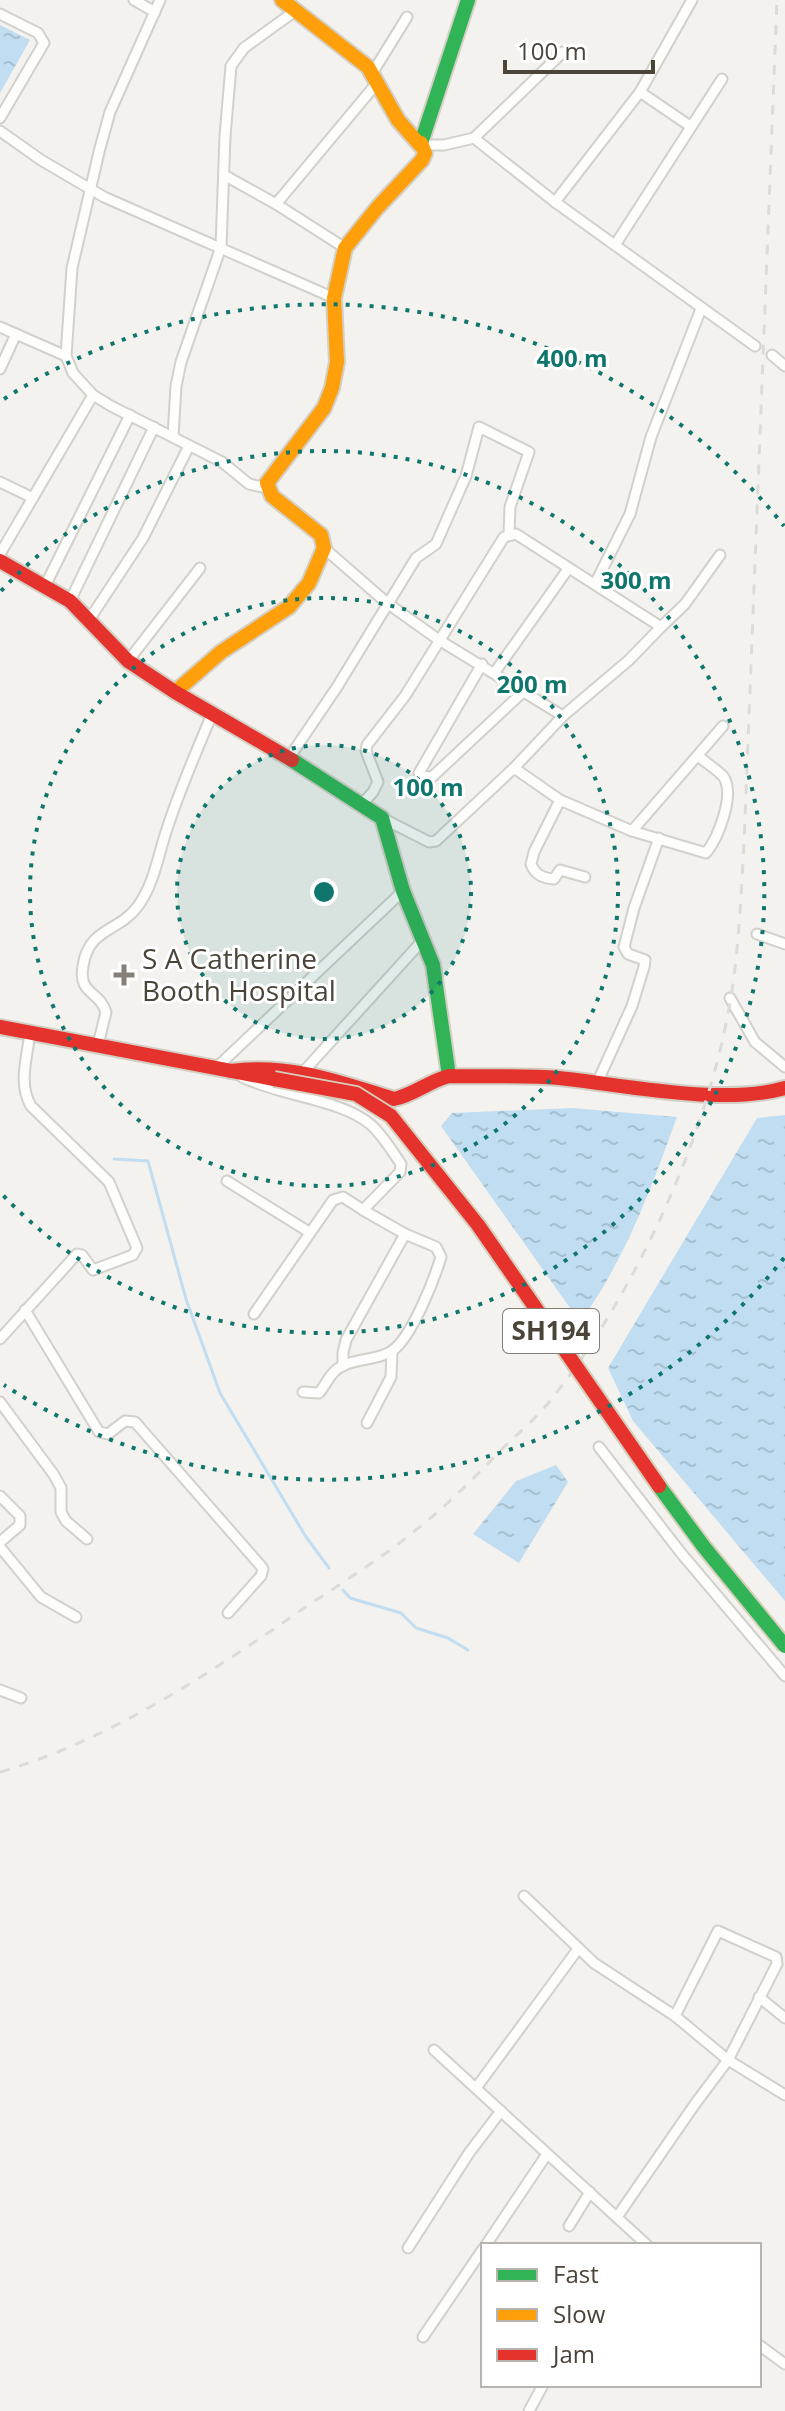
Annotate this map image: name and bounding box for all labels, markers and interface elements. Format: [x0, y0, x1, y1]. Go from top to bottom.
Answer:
scale bar [505, 24, 653, 74]
text: 100 m [517, 34, 587, 67]
text: 400 m [537, 341, 607, 374]
text: 300 m [601, 563, 671, 596]
text: 200 m [497, 667, 567, 700]
text: 100 m [393, 770, 463, 803]
centre of rings [310, 878, 338, 906]
place label: S A Catherine Booth Hospital [142, 939, 336, 1009]
marker: S A Catherine Booth Hospital [113, 964, 135, 986]
road number: SH194 [503, 1309, 599, 1353]
legend [481, 2243, 761, 2387]
text: Fast [553, 2257, 599, 2290]
text: Slow [553, 2297, 606, 2330]
text: Jam [551, 2337, 595, 2370]

